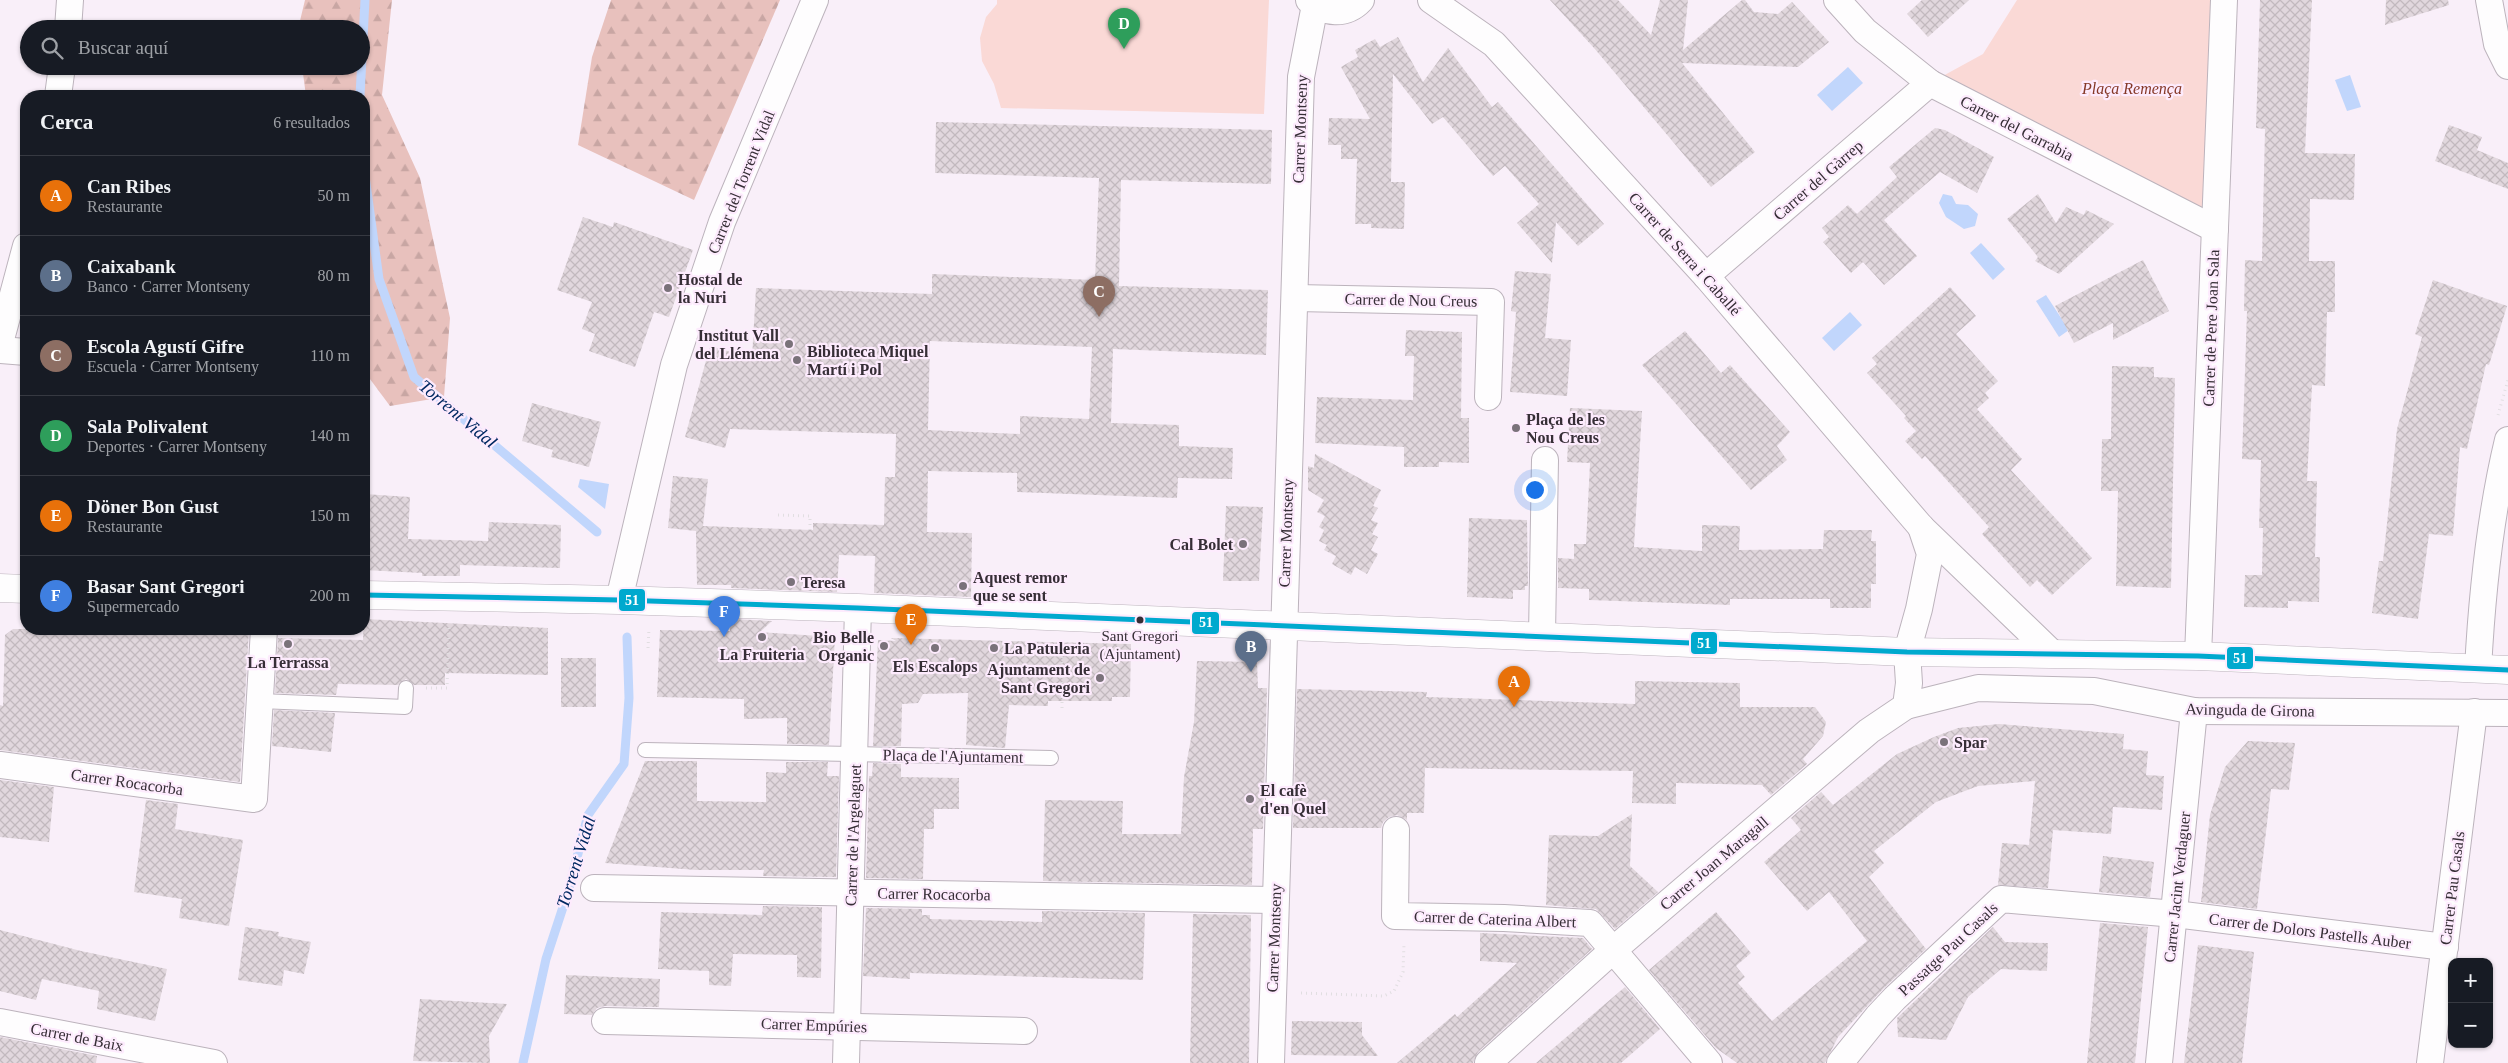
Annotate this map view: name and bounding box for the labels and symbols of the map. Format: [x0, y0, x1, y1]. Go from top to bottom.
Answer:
pin: D [1108, 8, 1140, 49]
street label: Carrer Montseny [1290, 74, 1311, 184]
park label: Plaça Remença [2081, 80, 2182, 98]
street label: Carrer del Garrabia [1958, 92, 2076, 164]
street label: Carrer del Torrent Vidal [704, 107, 778, 256]
street label: Carrer del Gàrrep [1770, 137, 1867, 224]
street label: Carrer de Serra i Caballé [1625, 189, 1745, 319]
street label: Carrer de Pere Joan Sala [2200, 249, 2222, 407]
place label: Hostal de la Nuri [678, 271, 742, 306]
pin: C [1083, 276, 1115, 317]
marker: Hostal de la Nuri [662, 282, 674, 294]
street label: Carrer de Nou Creus [1344, 290, 1478, 310]
place label: Institut Vall del Llémena [695, 327, 780, 362]
marker: Institut Vall del Llémena [783, 338, 795, 350]
place label: Biblioteca Miquel Martí i Pol [807, 343, 929, 378]
marker: Biblioteca Miquel Martí i Pol [791, 354, 803, 366]
water label: Torrent Vidal [415, 376, 501, 452]
place label: Plaça de les Nou Creus [1526, 411, 1605, 446]
marker: Plaça de les Nou Creus [1510, 422, 1522, 434]
your location [1522, 477, 1548, 503]
street label: Carrer Montseny [1276, 478, 1297, 588]
place label: Cal Bolet [1169, 536, 1234, 553]
marker: Cal Bolet [1237, 538, 1249, 550]
place label: Aquest remor que se sent [973, 569, 1067, 605]
place label: Teresa [801, 574, 845, 591]
marker: Teresa [785, 576, 797, 588]
marker: Aquest remor que se sent [957, 580, 969, 592]
line badge: 51 [618, 588, 646, 612]
text: 51 [625, 593, 639, 608]
pin: F [708, 596, 740, 637]
pin: E [895, 604, 927, 645]
line badge: 51 [1191, 611, 1220, 635]
marker: Sant Gregori (Ajuntament) [1135, 615, 1145, 625]
text: 51 [1199, 615, 1213, 630]
place label: Sant Gregori (Ajuntament) [1100, 628, 1180, 663]
place label: Bio Belle Organic [813, 629, 874, 665]
marker: La Fruiteria [756, 631, 768, 643]
pin: B [1235, 631, 1267, 672]
line badge: 51 [1690, 631, 1718, 655]
text: 51 [1697, 636, 1711, 651]
marker: La Terrassa [282, 638, 294, 650]
marker: Bio Belle Organic [878, 640, 890, 652]
place label: La Patuleria [1004, 640, 1090, 657]
marker: Els Escalops [929, 642, 941, 654]
marker: La Patuleria [988, 642, 1000, 654]
place label: La Fruiteria [720, 646, 804, 663]
line badge: 51 [2226, 646, 2254, 670]
text: 51 [2233, 651, 2247, 666]
place label: La Terrassa [247, 654, 329, 671]
place label: Els Escalops [893, 658, 977, 676]
place label: Ajuntament de Sant Gregori [987, 661, 1091, 697]
pin: A [1498, 666, 1530, 707]
marker: Ajuntament de Sant Gregori [1094, 672, 1106, 684]
street label: Avinguda de Girona [2185, 700, 2315, 721]
place label: Spar [1954, 734, 1987, 752]
marker: Spar [1938, 736, 1950, 748]
street label: Plaça de l'Ajuntament [883, 746, 1024, 767]
street label: Carrer de l'Argelaguet [842, 763, 865, 906]
street label: Carrer Rocacorba [70, 766, 184, 798]
place label: El cafè d'en Quel [1260, 782, 1327, 817]
marker: El cafè d'en Quel [1244, 793, 1256, 805]
street label: Carrer Jacint Verdaguer [2161, 810, 2194, 963]
street label: Carrer Joan Maragall [1656, 812, 1773, 914]
water label: Torrent Vidal [553, 814, 599, 910]
street label: Carrer Pau Casals [2437, 830, 2467, 946]
street label: Carrer Montseny [1264, 883, 1285, 993]
street label: Carrer Rocacorba [877, 885, 991, 903]
street label: Passatge Pau Casals [1895, 899, 2002, 1000]
street label: Carrer de Caterina Albert [1414, 908, 1577, 930]
street label: Carrer de Dolors Pastells Auber [2208, 910, 2413, 952]
street label: Carrer Empúries [761, 1015, 867, 1036]
street label: Carrer de Baix [29, 1020, 125, 1054]

